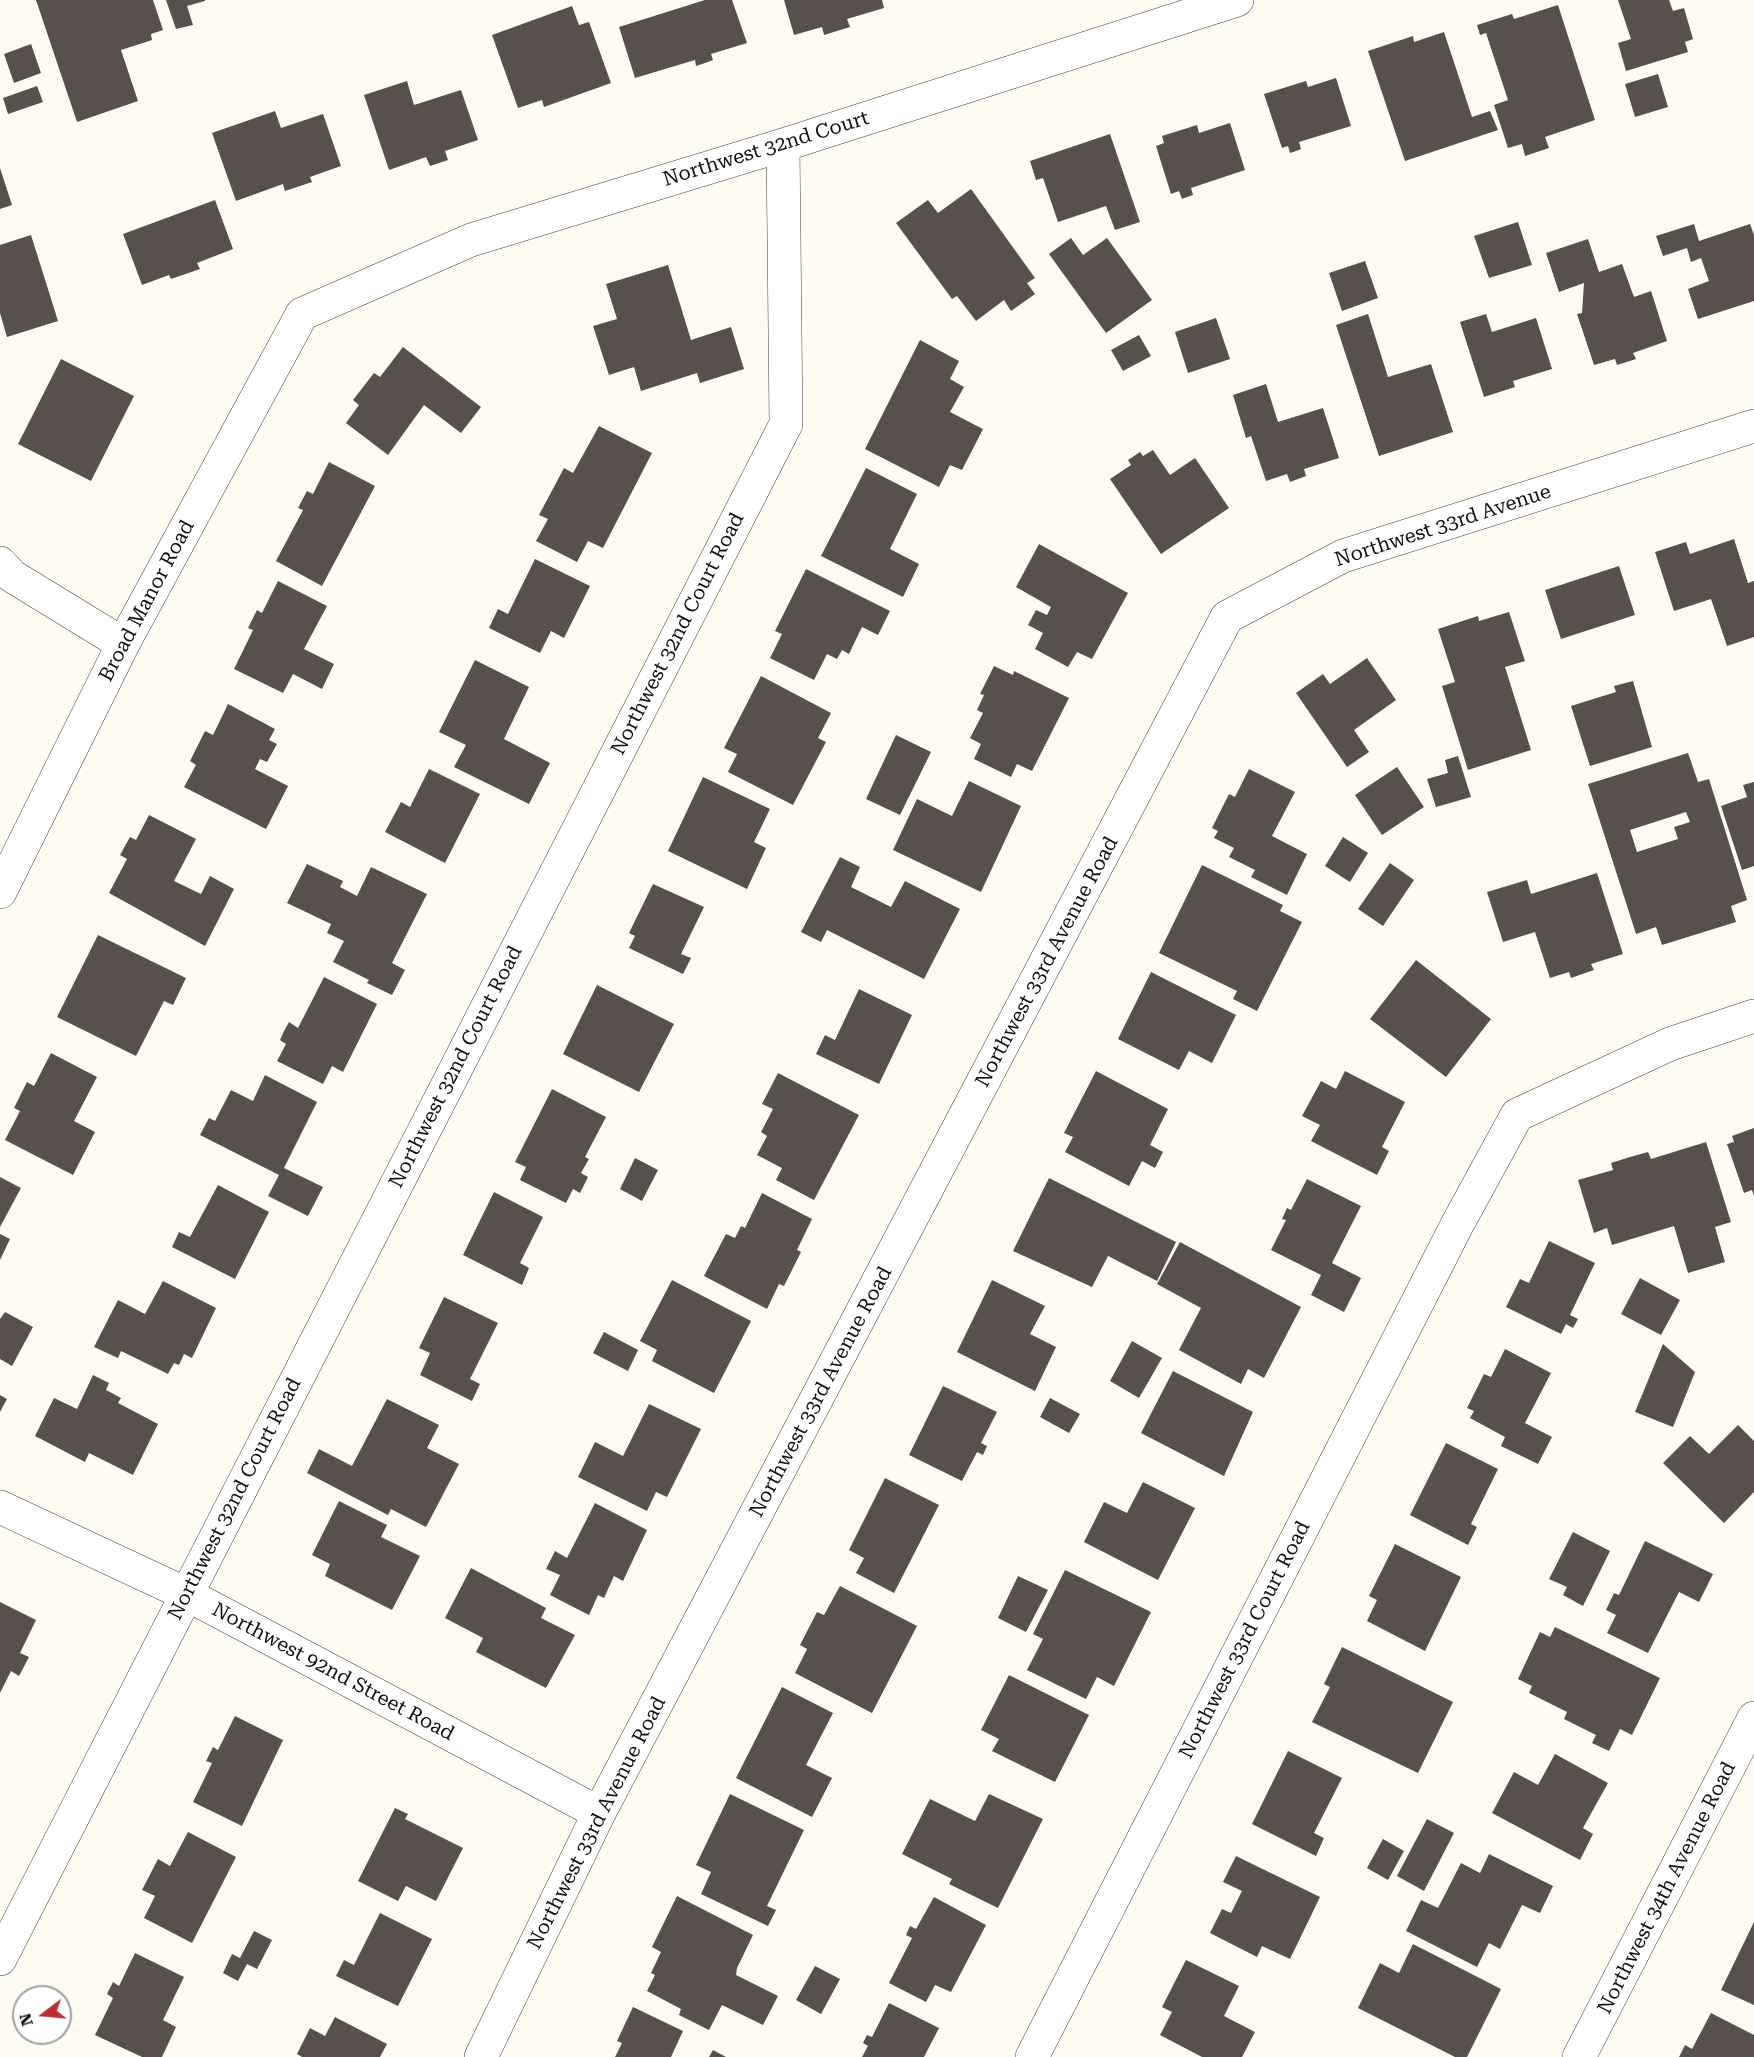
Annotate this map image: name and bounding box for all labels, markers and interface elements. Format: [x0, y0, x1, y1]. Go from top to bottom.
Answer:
street label: Northwest 32nd Court [660, 106, 872, 192]
street label: Northwest 33rd Avenue [1332, 480, 1554, 572]
street label: Northwest 32nd Court Road [606, 509, 750, 759]
street label: Broad Manor Road [94, 516, 200, 686]
street label: Northwest 33rd Avenue Road [971, 833, 1123, 1091]
street label: Northwest 32nd Court Road [384, 942, 528, 1192]
street label: Northwest 33rd Avenue Road [745, 1263, 897, 1521]
street label: Northwest 32nd Court Road [163, 1374, 307, 1624]
street label: Northwest 33rd Court Road [1174, 1517, 1316, 1763]
street label: Northwest 92nd Street Road [208, 1598, 458, 1746]
street label: Northwest 33rd Avenue Road [523, 1693, 671, 1953]
street label: Northwest 34th Avenue Road [1593, 1758, 1741, 2018]
north arrow [12, 1985, 72, 2045]
text: N [15, 2011, 37, 2028]

